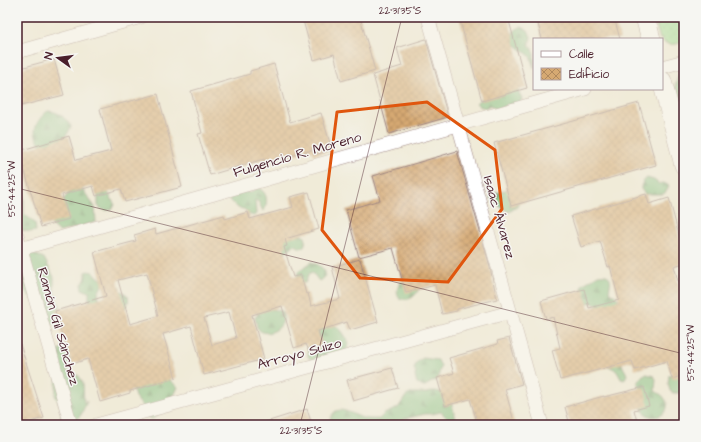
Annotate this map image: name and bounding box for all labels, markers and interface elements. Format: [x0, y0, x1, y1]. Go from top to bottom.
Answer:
text: 22°31'35"S [379, 4, 422, 18]
north arrow [38, 38, 78, 78]
legend [533, 38, 663, 90]
text: Calle [569, 46, 594, 63]
text: N [41, 50, 57, 61]
text: Edificio [569, 66, 609, 83]
street label: Fulgencio R. Moreno [231, 127, 364, 183]
text: 55°44'25"W [5, 160, 19, 217]
street label: Isaac Álvarez [478, 173, 520, 261]
street label: Ramón Gil Sánchez [32, 265, 84, 388]
text: 55°44'25"W [684, 324, 698, 381]
street label: Arroyo Suizo [255, 333, 344, 375]
text: 22°31'35"S [280, 424, 323, 438]

